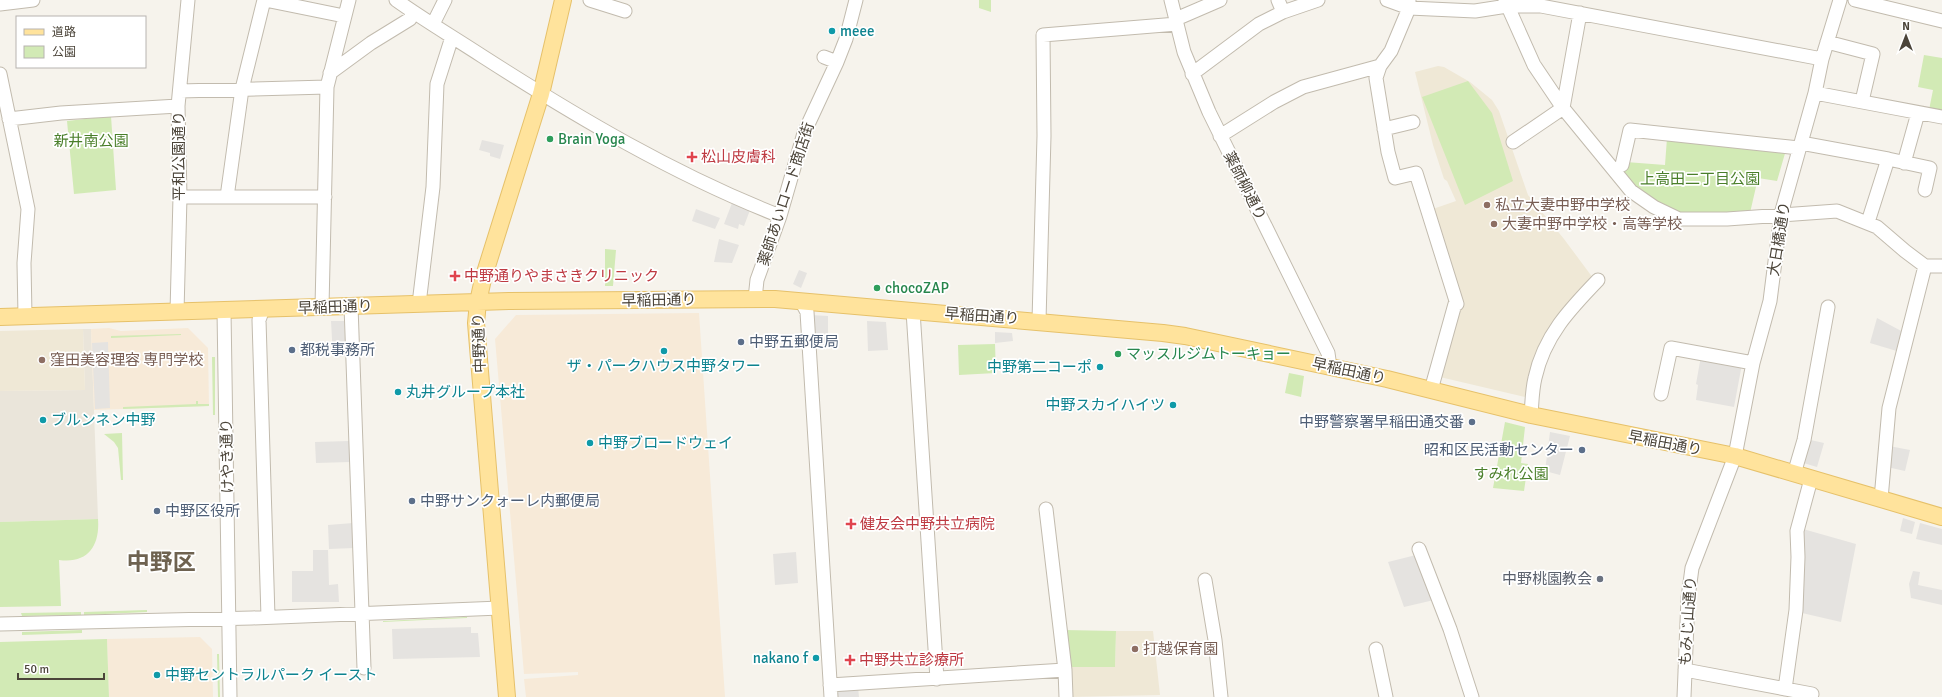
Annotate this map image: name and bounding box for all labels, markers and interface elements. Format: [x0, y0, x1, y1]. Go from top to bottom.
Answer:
legend [16, 16, 146, 68]
north arrow [1886, 16, 1926, 56]
text: N [1902, 20, 1910, 33]
place label: meee [840, 22, 874, 40]
text: 道路 [52, 25, 76, 40]
marker: meee [827, 26, 837, 36]
text: 公園 [52, 45, 76, 60]
street label: 平和公園通り [170, 111, 188, 201]
street label: 薬師あいロード商店街 [754, 120, 818, 268]
place label: Brain Yoga [558, 130, 625, 148]
park label: 新井南公園 [53, 132, 129, 150]
marker: Brain Yoga [545, 134, 555, 144]
place label: 松山皮膚科 [701, 148, 776, 166]
street label: 薬師柳通り [1220, 148, 1270, 224]
marker: 松山皮膚科 [686, 151, 698, 163]
park label: 上高田二丁目公園 [1640, 170, 1760, 188]
place label: 私立大妻中野中学校 [1495, 196, 1630, 214]
marker: 私立大妻中野中学校 [1482, 200, 1492, 210]
street label: 大日橋通り [1764, 201, 1794, 277]
place label: 大妻中野中学校・高等学校 [1502, 215, 1682, 233]
marker: 大妻中野中学校・高等学校 [1489, 219, 1499, 229]
place label: 中野通りやまさきクリニック [464, 267, 659, 285]
marker: 中野通りやまさきクリニック [449, 270, 461, 282]
place label: chocoZAP [885, 279, 949, 297]
marker: chocoZAP [872, 283, 882, 293]
street label: 早稲田通り [621, 290, 697, 310]
street label: 早稲田通り [297, 297, 373, 317]
street label: 早稲田通り [944, 304, 1020, 328]
street label: 中野通り [469, 313, 489, 373]
place label: 中野五郵便局 [749, 333, 839, 351]
marker: 中野五郵便局 [736, 337, 746, 347]
place label: 都税事務所 [300, 341, 375, 359]
marker: 都税事務所 [287, 345, 297, 355]
place label: マッスルジムトーキョー [1126, 345, 1291, 363]
marker: ザ・パークハウス中野タワー [659, 346, 669, 356]
marker: マッスルジムトーキョー [1113, 349, 1123, 359]
place label: 窪田美容理容 専門学校 [50, 351, 203, 369]
street label: 早稲田通り [1310, 354, 1388, 388]
marker: 窪田美容理容 専門学校 [37, 355, 47, 365]
place label: ザ・パークハウス中野タワー [567, 357, 761, 375]
place label: 中野第二コーポ [987, 358, 1092, 376]
marker: 中野第二コーポ [1095, 362, 1105, 372]
place label: 丸井グループ本社 [406, 383, 525, 401]
marker: 丸井グループ本社 [393, 387, 403, 397]
place label: 中野スカイハイツ [1046, 396, 1165, 414]
marker: 中野スカイハイツ [1168, 400, 1178, 410]
place label: ブルンネン中野 [51, 411, 155, 429]
place label: 中野警察署早稲田通交番 [1299, 413, 1464, 431]
marker: ブルンネン中野 [38, 415, 48, 425]
marker: 中野警察署早稲田通交番 [1467, 417, 1477, 427]
street label: けやき通り [217, 418, 237, 494]
street label: 早稲田通り [1626, 427, 1704, 459]
place label: 中野ブロードウェイ [598, 434, 733, 452]
marker: 中野ブロードウェイ [585, 438, 595, 448]
place label: 昭和区民活動センター [1424, 441, 1574, 459]
marker: 昭和区民活動センター [1577, 445, 1587, 455]
park label: すみれ公園 [1473, 465, 1549, 483]
place label: 中野サンクォーレ内郵便局 [420, 492, 600, 510]
marker: 中野サンクォーレ内郵便局 [407, 496, 417, 506]
place label: 中野区役所 [165, 502, 240, 520]
marker: 中野区役所 [152, 506, 162, 516]
place label: 健友会中野共立病院 [860, 515, 995, 533]
marker: 健友会中野共立病院 [845, 518, 857, 530]
district label: 中野区 [127, 548, 196, 577]
place label: 中野桃園教会 [1502, 570, 1592, 588]
marker: 中野桃園教会 [1595, 574, 1605, 584]
street label: もみじ山通り [1676, 575, 1700, 667]
place label: 打越保育園 [1143, 640, 1218, 658]
marker: 打越保育園 [1130, 644, 1140, 654]
place label: nakano f [753, 649, 809, 667]
place label: 中野共立診療所 [859, 651, 964, 669]
marker: nakano f [811, 653, 821, 663]
marker: 中野共立診療所 [844, 654, 856, 666]
scale bar [18, 655, 104, 681]
text: 50 m [24, 662, 49, 677]
place label: 中野セントラルパーク イースト [165, 666, 378, 684]
marker: 中野セントラルパーク イースト [152, 670, 162, 680]

